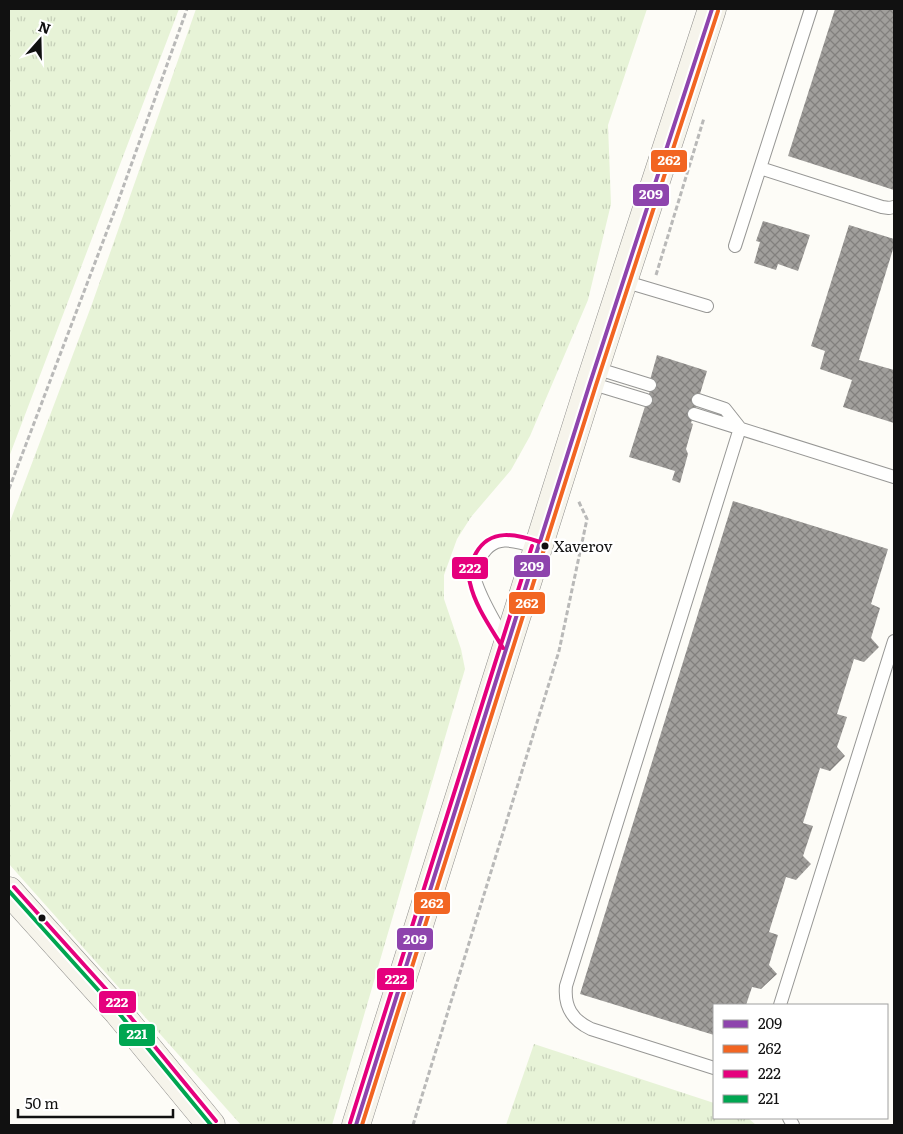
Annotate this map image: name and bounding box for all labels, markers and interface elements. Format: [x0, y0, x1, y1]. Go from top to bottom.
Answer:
north arrow [15, 15, 65, 65]
text: N [36, 15, 54, 38]
line badge: 262 [650, 149, 688, 173]
text: 262 [657, 149, 681, 169]
line badge: 209 [632, 183, 670, 207]
text: 209 [639, 183, 663, 203]
place label: Xaverov [554, 534, 613, 557]
marker: Xaverov [540, 541, 550, 551]
line badge: 209 [513, 554, 551, 578]
text: 209 [520, 555, 544, 575]
line badge: 222 [451, 556, 489, 580]
text: 222 [459, 557, 482, 577]
line badge: 262 [508, 591, 546, 615]
text: 262 [515, 592, 539, 612]
line badge: 262 [413, 891, 451, 915]
text: 262 [420, 892, 444, 912]
unlabelled marker [37, 913, 47, 923]
line badge: 209 [396, 927, 434, 951]
text: 209 [403, 928, 427, 948]
line badge: 222 [376, 967, 415, 991]
text: 222 [385, 968, 408, 988]
line badge: 222 [98, 990, 137, 1014]
text: 222 [106, 991, 129, 1011]
legend [713, 1004, 888, 1119]
text: 209 [758, 1011, 782, 1034]
line badge: 221 [118, 1023, 156, 1047]
text: 221 [127, 1023, 148, 1043]
text: 262 [758, 1036, 782, 1059]
text: 222 [758, 1061, 781, 1084]
scale bar [18, 1086, 172, 1118]
text: 221 [758, 1086, 779, 1109]
text: 50 m [25, 1091, 59, 1114]

